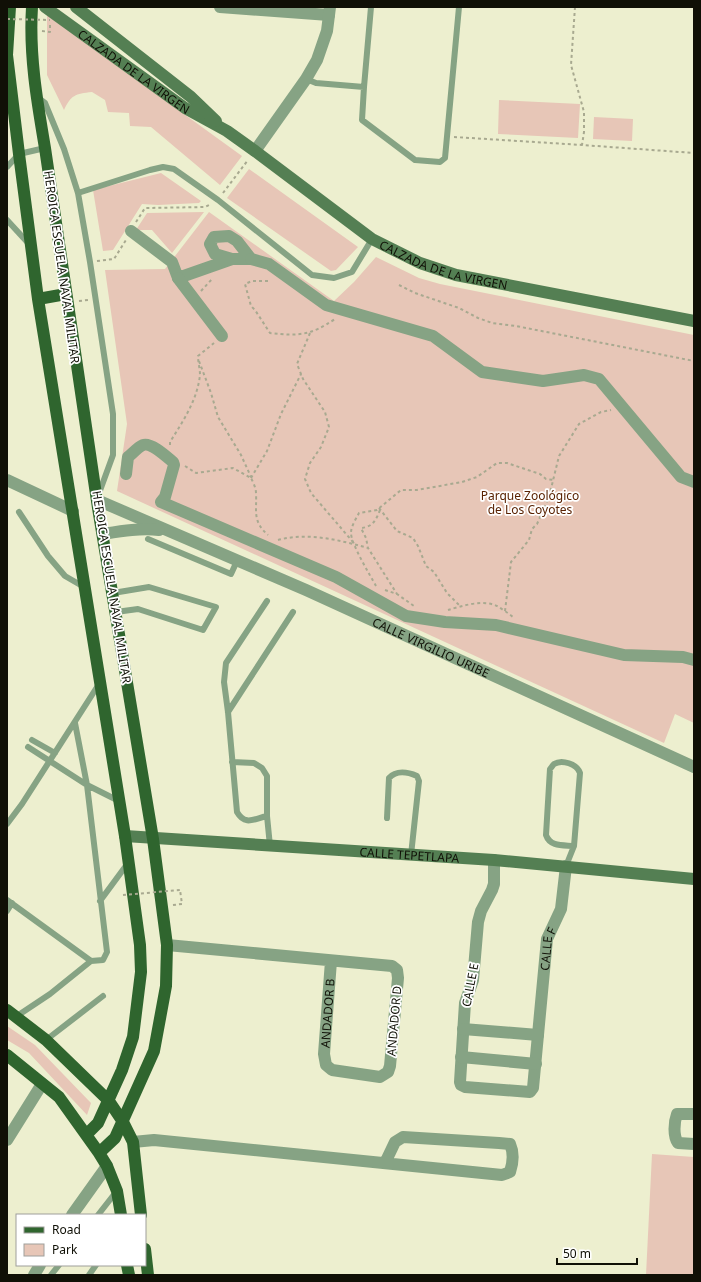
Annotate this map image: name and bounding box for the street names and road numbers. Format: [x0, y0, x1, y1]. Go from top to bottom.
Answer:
street label: CALZADA DE LA VIRGEN [75, 25, 193, 118]
street label: HEROICA ESCUELA NAVAL MILITAR [40, 169, 84, 365]
street label: CALZADA DE LA VIRGEN [377, 236, 509, 293]
street label: HEROICA ESCUELA NAVAL MILITAR [88, 490, 136, 685]
street label: CALLE VIRGILIO URIBE [370, 613, 492, 681]
street label: CALLE TEPETLAPA [359, 843, 460, 866]
street label: CALLE F [536, 924, 560, 971]
street label: CALLE E [457, 962, 483, 1008]
street label: ANDADOR B [316, 978, 338, 1048]
street label: ANDADOR D [382, 985, 406, 1057]

